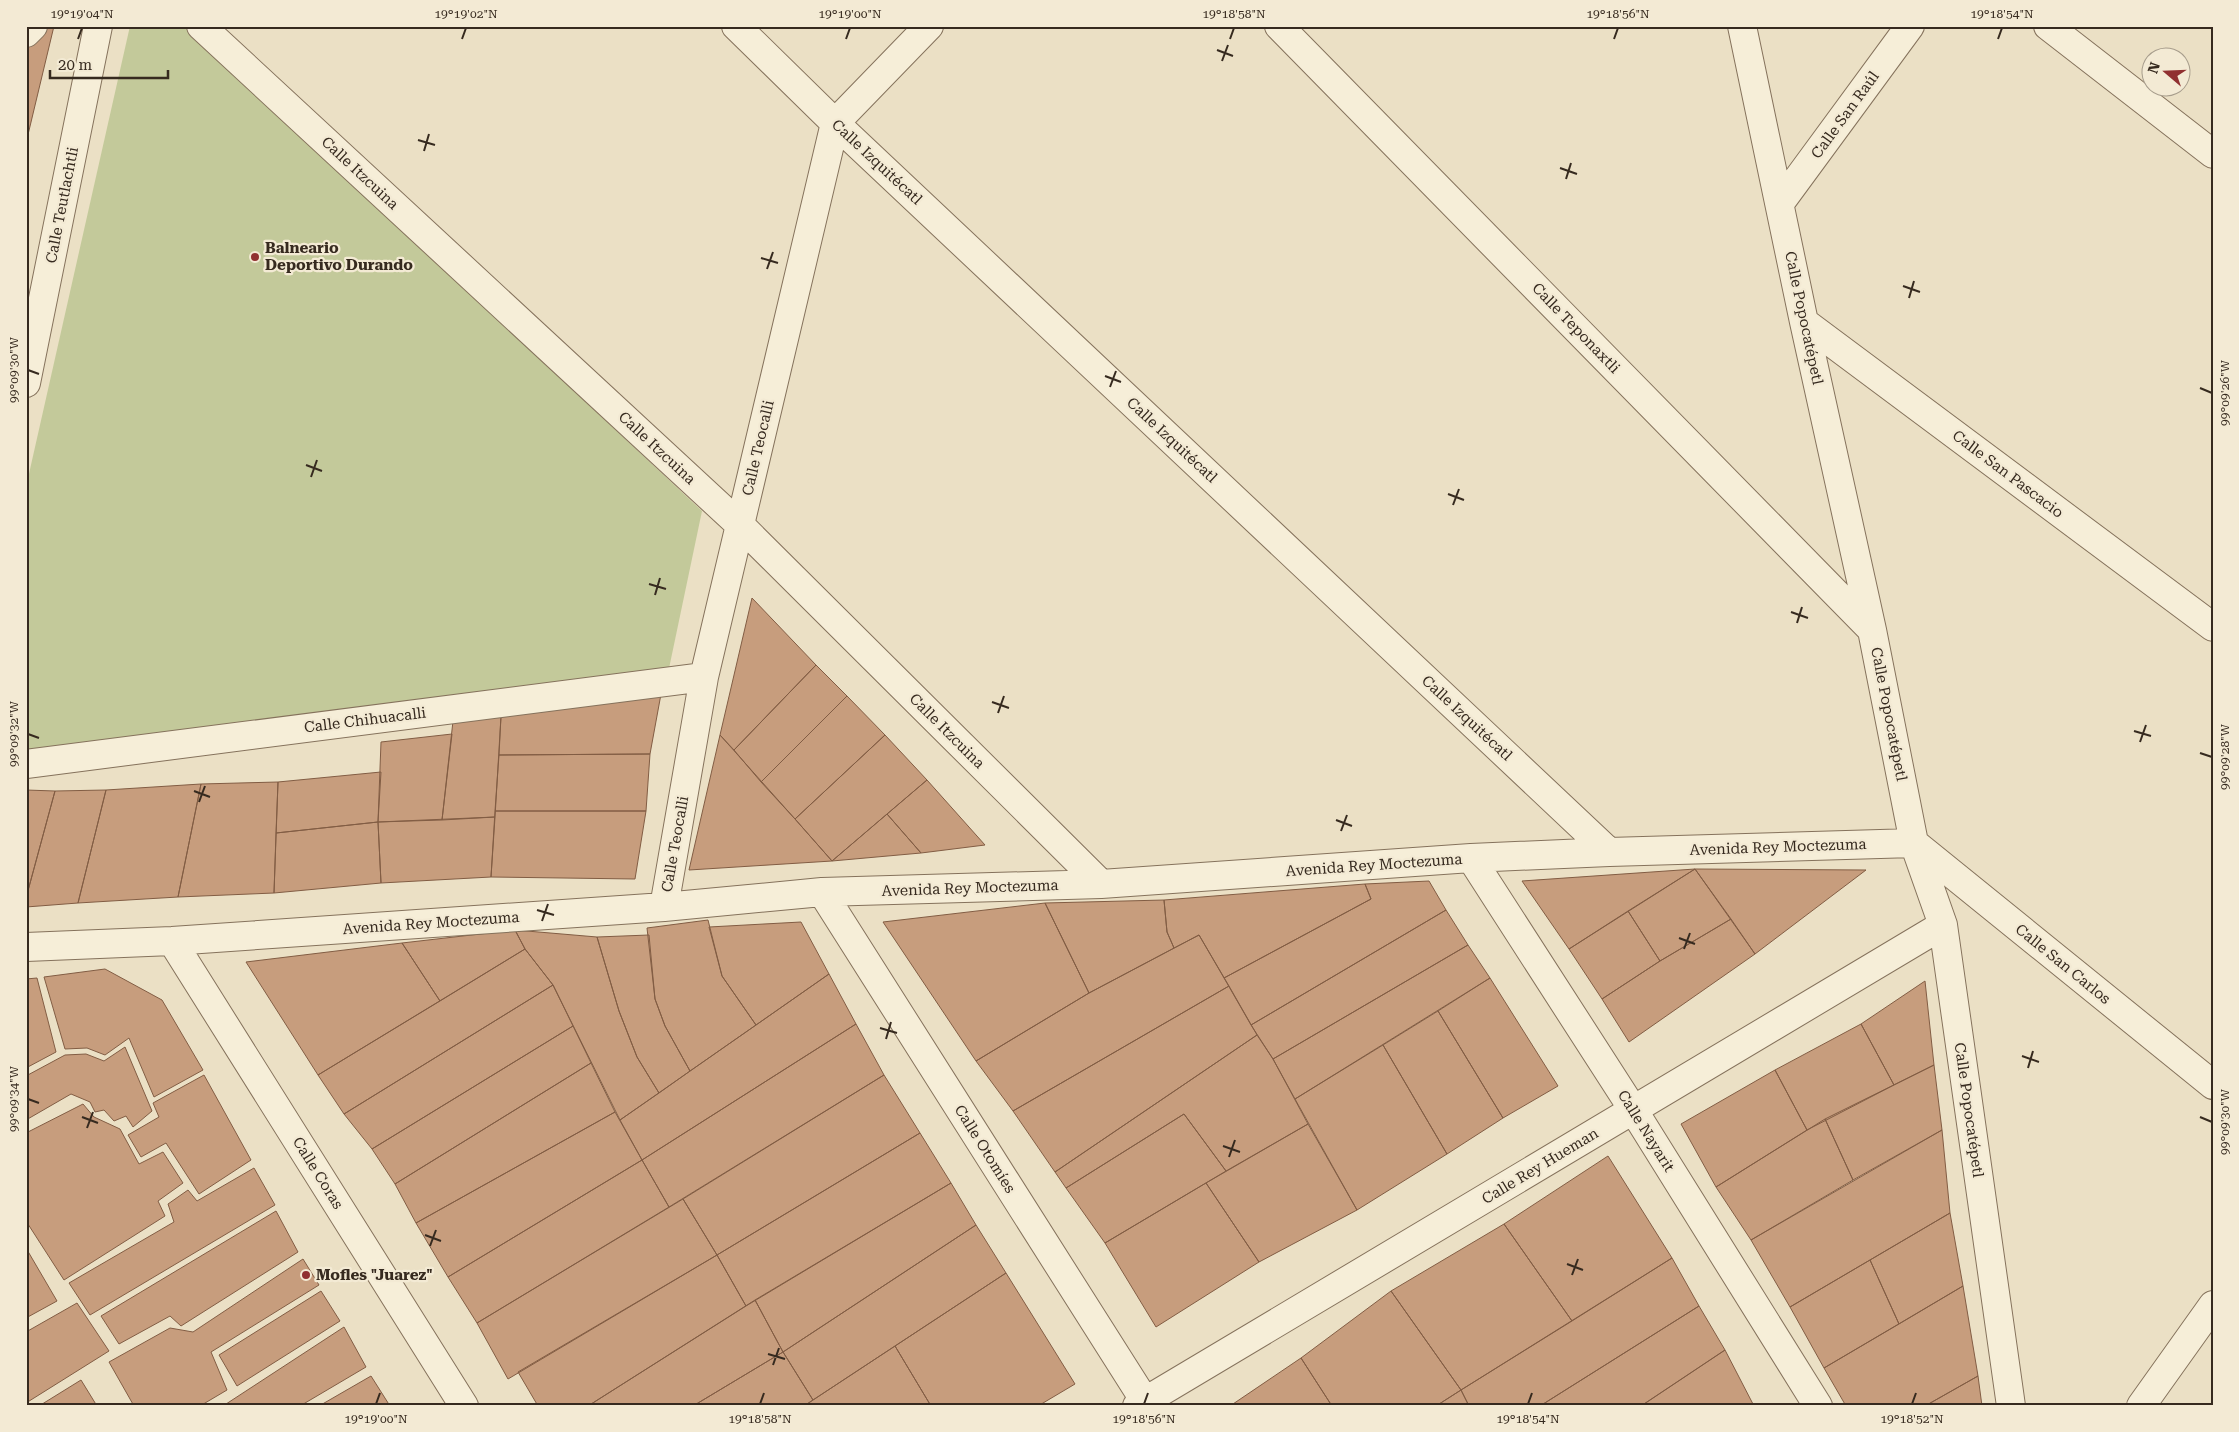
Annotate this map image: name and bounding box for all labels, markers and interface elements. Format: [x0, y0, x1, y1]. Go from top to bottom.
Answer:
text: 19°19'04"N [50, 7, 114, 21]
text: 19°19'02"N [434, 7, 498, 21]
text: 19°19'00"N [818, 7, 882, 21]
text: 19°18'58"N [1202, 7, 1266, 21]
text: 19°18'56"N [1586, 7, 1650, 21]
text: 19°18'54"N [1970, 7, 2034, 21]
scale bar [50, 48, 168, 80]
north arrow [2142, 48, 2192, 98]
text: 20 m [58, 56, 93, 74]
text: N [2144, 60, 2163, 75]
street label: Calle San Raúl [1807, 68, 1883, 162]
street label: Calle Izquitécatl [828, 116, 926, 209]
street label: Calle Itzcuina [318, 133, 402, 213]
street label: Calle Teutlachtli [42, 145, 82, 265]
place label: Balneario Deportivo Durando [265, 239, 413, 274]
street label: Calle Popocatépetl [1781, 250, 1827, 387]
marker: Balneario Deportivo Durando [249, 251, 261, 263]
street label: Calle Teponaxtli [1528, 279, 1624, 377]
text: 99°09'30"W [7, 336, 21, 403]
text: 99°09'26"W [2218, 359, 2232, 426]
street label: Calle Izquitécatl [1123, 394, 1221, 487]
street label: Calle Teocalli [738, 398, 778, 497]
street label: Calle Itzcuina [615, 408, 699, 488]
street label: Calle San Pascacio [1949, 426, 2067, 522]
street label: Calle Popocatépetl [1867, 646, 1911, 783]
street label: Calle Izquitécatl [1418, 672, 1516, 765]
street label: Calle Itzcuina [906, 690, 988, 772]
text: 99°09'32"W [7, 700, 21, 767]
street label: Calle Chihuacalli [303, 704, 427, 736]
text: 99°09'28"W [2218, 723, 2232, 790]
street label: Calle Teocalli [658, 794, 692, 893]
street label: Avenida Rey Moctezuma [1689, 835, 1867, 859]
street label: Avenida Rey Moctezuma [1285, 850, 1463, 880]
street label: Avenida Rey Moctezuma [881, 876, 1059, 900]
street label: Avenida Rey Moctezuma [342, 908, 520, 938]
street label: Calle San Carlos [2012, 920, 2114, 1008]
street label: Calle Popocatépetl [1951, 1041, 1987, 1179]
text: 99°09'34"W [7, 1065, 21, 1132]
street label: Calle Nayarit [1614, 1087, 1678, 1176]
text: 99°09'30"W [2218, 1088, 2232, 1155]
street label: Calle Otomíes [951, 1102, 1019, 1196]
street label: Calle Rey Hueman [1479, 1124, 1602, 1208]
street label: Calle Coras [289, 1134, 347, 1212]
place label: Mofles "Juarez" [316, 1266, 433, 1284]
marker: Mofles "Juarez" [300, 1269, 312, 1281]
text: 19°19'00"N [344, 1412, 408, 1426]
text: 19°18'58"N [728, 1412, 792, 1426]
text: 19°18'56"N [1112, 1412, 1176, 1426]
text: 19°18'54"N [1496, 1412, 1560, 1426]
text: 19°18'52"N [1880, 1412, 1944, 1426]

